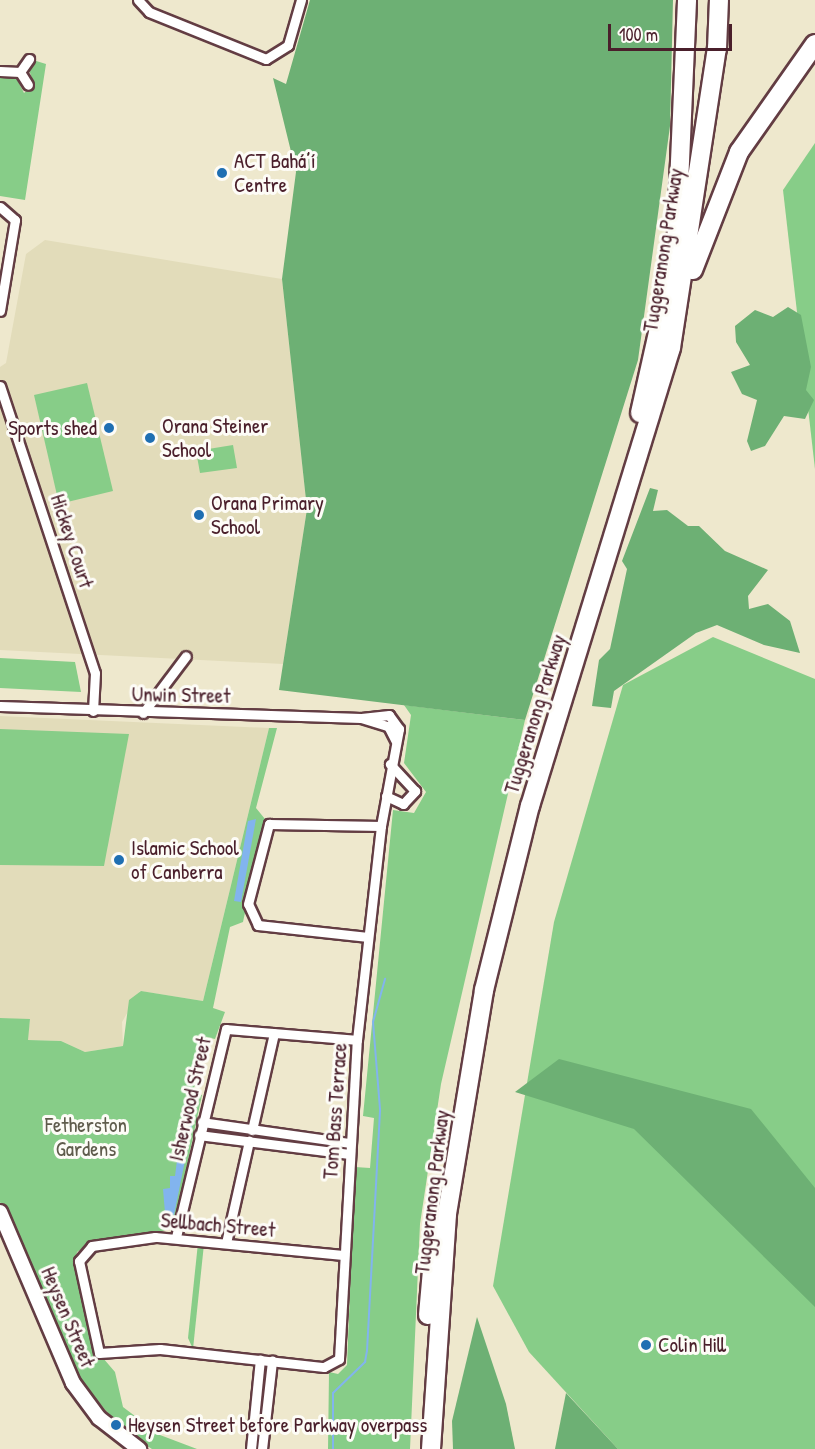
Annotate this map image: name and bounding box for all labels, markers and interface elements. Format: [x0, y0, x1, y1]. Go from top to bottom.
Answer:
scale bar [611, 12, 736, 50]
text: 100 m [619, 22, 658, 47]
place label: ACT Bahá’í Centre [234, 148, 316, 198]
marker: ACT Bahá’í Centre [215, 166, 229, 180]
street label: Tuggeranong Parkway [638, 166, 688, 334]
place label: Orana Steiner School [162, 413, 268, 463]
place label: Sports shed [8, 415, 97, 441]
marker: Sports shed [102, 421, 116, 435]
marker: Orana Steiner School [143, 431, 157, 445]
place label: Orana Primary School [211, 490, 324, 540]
street label: Hickey Court [45, 491, 99, 591]
marker: Orana Primary School [192, 508, 206, 522]
street label: Tuggeranong Parkway [499, 631, 571, 797]
street label: Unwin Street [131, 682, 231, 708]
place label: Islamic School of Canberra [131, 835, 239, 885]
marker: Islamic School of Canberra [112, 853, 126, 867]
street label: Isherwood Street [163, 1034, 217, 1164]
street label: Tom Bass Terrace [318, 1042, 352, 1180]
street label: Tuggeranong Parkway [409, 1108, 455, 1276]
park label: Fetherston Gardens [45, 1112, 127, 1162]
street label: Sellbach Street [160, 1207, 276, 1243]
street label: Heysen Street [36, 1263, 100, 1371]
place label: Colin Hill [658, 1332, 726, 1358]
marker: Colin Hill [639, 1338, 653, 1352]
place label: Heysen Street before Parkway overpass [128, 1412, 427, 1438]
marker: Heysen Street before Parkway overpass [109, 1418, 123, 1432]

